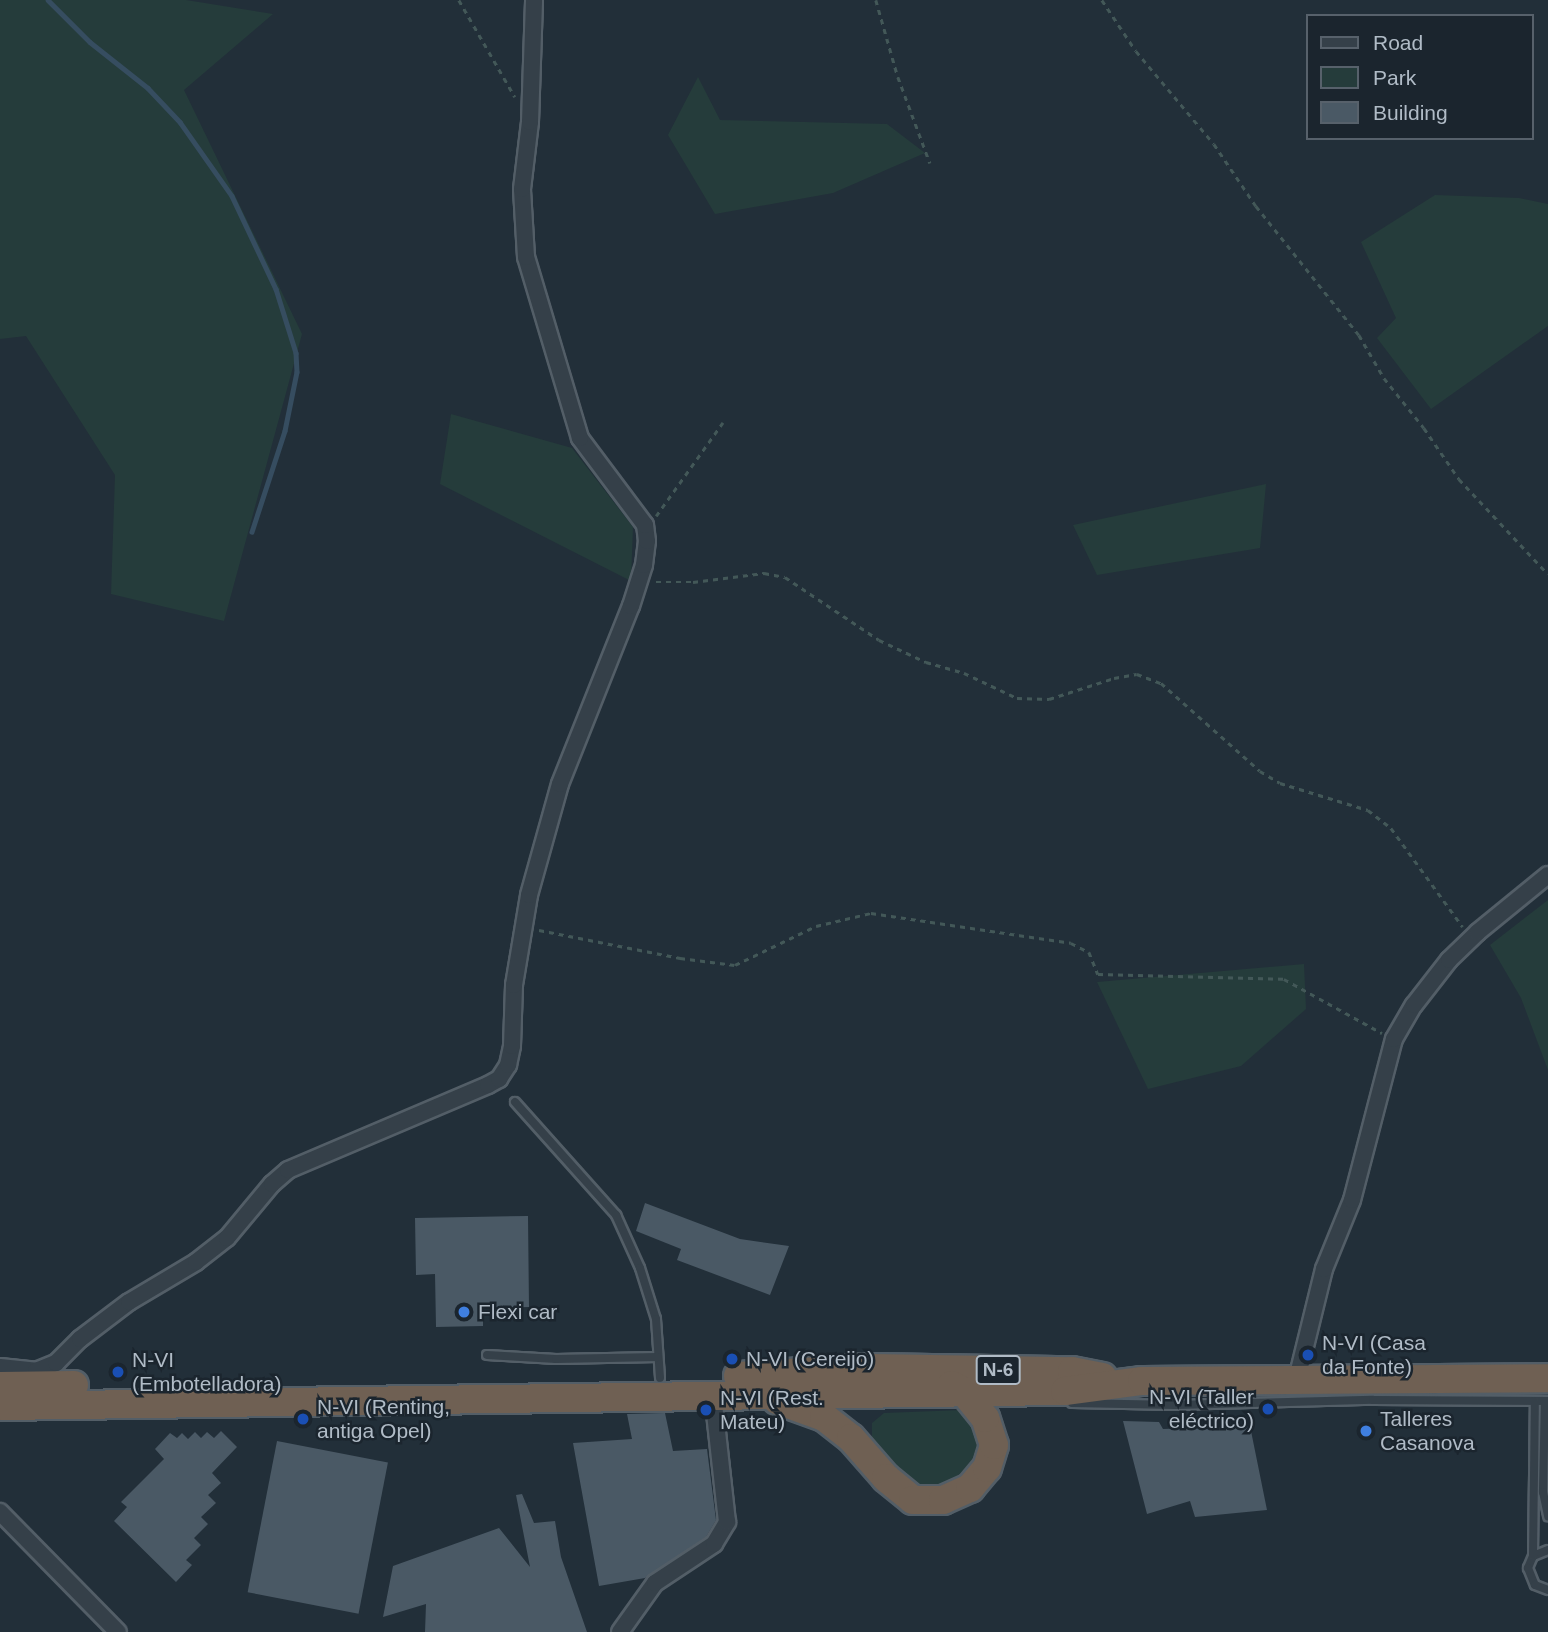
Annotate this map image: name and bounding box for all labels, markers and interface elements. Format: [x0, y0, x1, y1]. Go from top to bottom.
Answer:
legend [1306, 14, 1534, 140]
text: Road [1373, 31, 1423, 54]
text: Park [1373, 66, 1416, 89]
text: Building [1373, 101, 1448, 124]
place label: Flexi car [478, 1299, 557, 1325]
marker: Flexi car [456, 1304, 472, 1320]
place label: N-VI (Casa da Fonte) [1322, 1330, 1426, 1380]
place label: N-VI (Cereijo) [746, 1346, 874, 1372]
place label: N-VI (Embotelladora) [132, 1347, 281, 1397]
marker: N-VI (Casa da Fonte) [1300, 1347, 1316, 1363]
marker: N-VI (Cereijo) [724, 1351, 740, 1367]
road number: N-6 [975, 1354, 1021, 1386]
marker: N-VI (Embotelladora) [110, 1364, 126, 1380]
place label: N-VI (Taller eléctrico) [1149, 1384, 1254, 1434]
place label: N-VI (Rest. Mateu) [720, 1385, 824, 1435]
place label: N-VI (Renting, antiga Opel) [317, 1394, 450, 1444]
marker: N-VI (Taller eléctrico) [1260, 1401, 1276, 1417]
marker: N-VI (Rest. Mateu) [698, 1402, 714, 1418]
place label: Talleres Casanova [1380, 1406, 1475, 1456]
marker: N-VI (Renting, antiga Opel) [295, 1411, 311, 1427]
marker: Talleres Casanova [1358, 1423, 1374, 1439]

